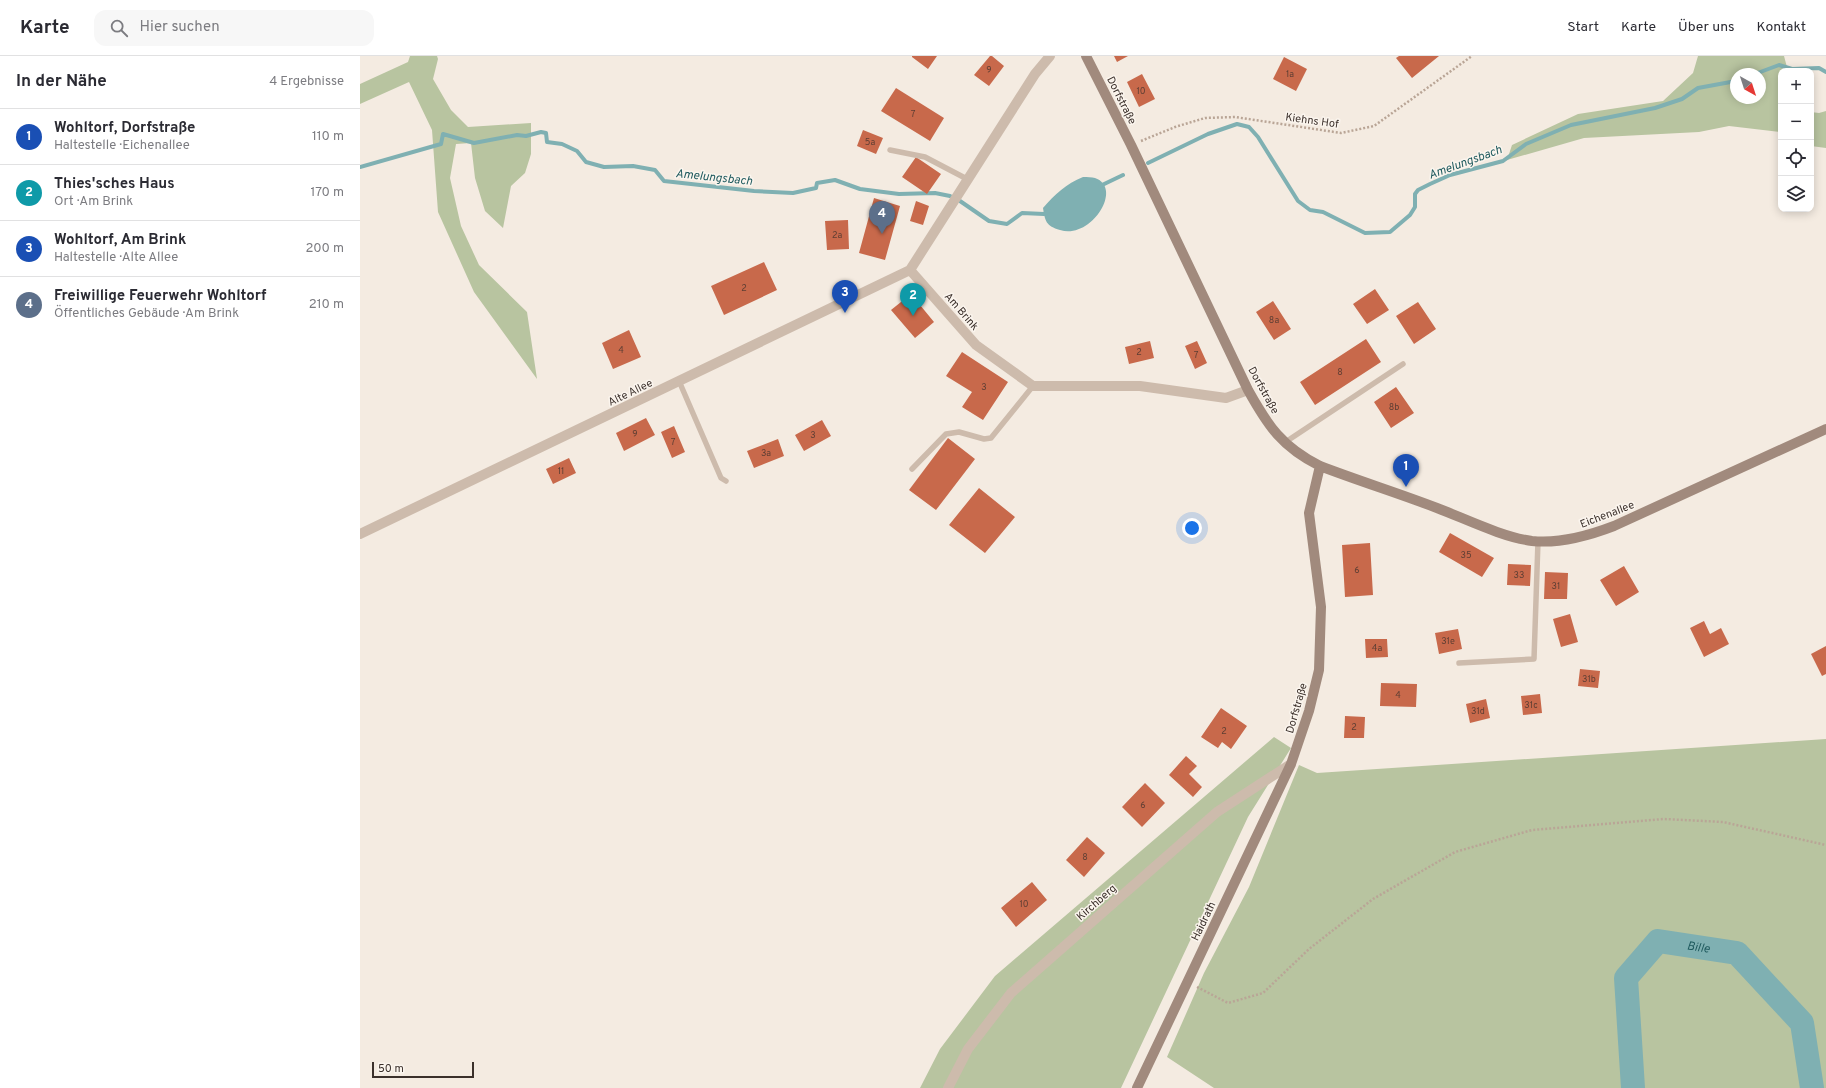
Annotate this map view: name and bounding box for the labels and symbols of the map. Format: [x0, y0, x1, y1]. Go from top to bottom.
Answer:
house number: 9 [986, 65, 992, 76]
north arrow [1730, 68, 1766, 104]
house number: 1a [1286, 69, 1294, 80]
street label: Dorfstraße [1103, 74, 1139, 127]
house number: 10 [1136, 86, 1146, 97]
house number: 7 [911, 109, 916, 120]
street label: Kiehns Hof [1284, 110, 1340, 132]
house number: 5a [865, 137, 875, 148]
water label: Amelungsbach [1426, 142, 1505, 184]
water label: Amelungsbach [675, 166, 754, 190]
pin: 4 [869, 201, 895, 234]
house number: 2a [832, 230, 842, 241]
pin: 3 [832, 280, 858, 313]
house number: 2 [741, 283, 747, 294]
pin: 2 [900, 283, 926, 316]
street label: Am Brink [941, 290, 982, 334]
house number: 8a [1269, 315, 1279, 326]
house number: 4 [618, 345, 624, 356]
house number: 2 [1136, 347, 1142, 358]
house number: 7 [1194, 350, 1199, 361]
street label: Dorfstraße [1244, 364, 1282, 417]
house number: 8 [1337, 367, 1343, 378]
street label: Alte Allee [606, 376, 655, 410]
house number: 3 [981, 382, 987, 393]
house number: 8b [1389, 402, 1399, 413]
house number: 9 [632, 429, 638, 440]
house number: 3 [810, 430, 816, 441]
house number: 7 [671, 437, 676, 448]
house number: 3a [761, 448, 771, 459]
pin: 1 [1393, 454, 1419, 487]
house number: 11 [558, 466, 564, 477]
street label: Eichenallee [1578, 498, 1637, 532]
your location [1182, 518, 1202, 538]
house number: 35 [1460, 550, 1472, 561]
house number: 6 [1354, 565, 1360, 576]
house number: 33 [1514, 570, 1524, 581]
house number: 31 [1552, 581, 1560, 592]
house number: 31e [1441, 636, 1455, 647]
house number: 4a [1372, 643, 1382, 654]
house number: 31b [1582, 674, 1596, 685]
street label: Dorfstraße [1283, 681, 1311, 735]
house number: 4 [1395, 690, 1401, 701]
house number: 31c [1524, 700, 1538, 711]
house number: 31d [1471, 706, 1485, 717]
house number: 2 [1351, 722, 1357, 733]
house number: 2 [1221, 726, 1227, 737]
house number: 6 [1140, 800, 1146, 811]
house number: 8 [1082, 852, 1088, 863]
street label: Kirchberg [1074, 882, 1119, 924]
house number: 10 [1019, 899, 1029, 910]
street label: Haidrath [1188, 900, 1219, 943]
water label: Bille [1686, 939, 1712, 958]
scale bar [372, 1060, 474, 1079]

